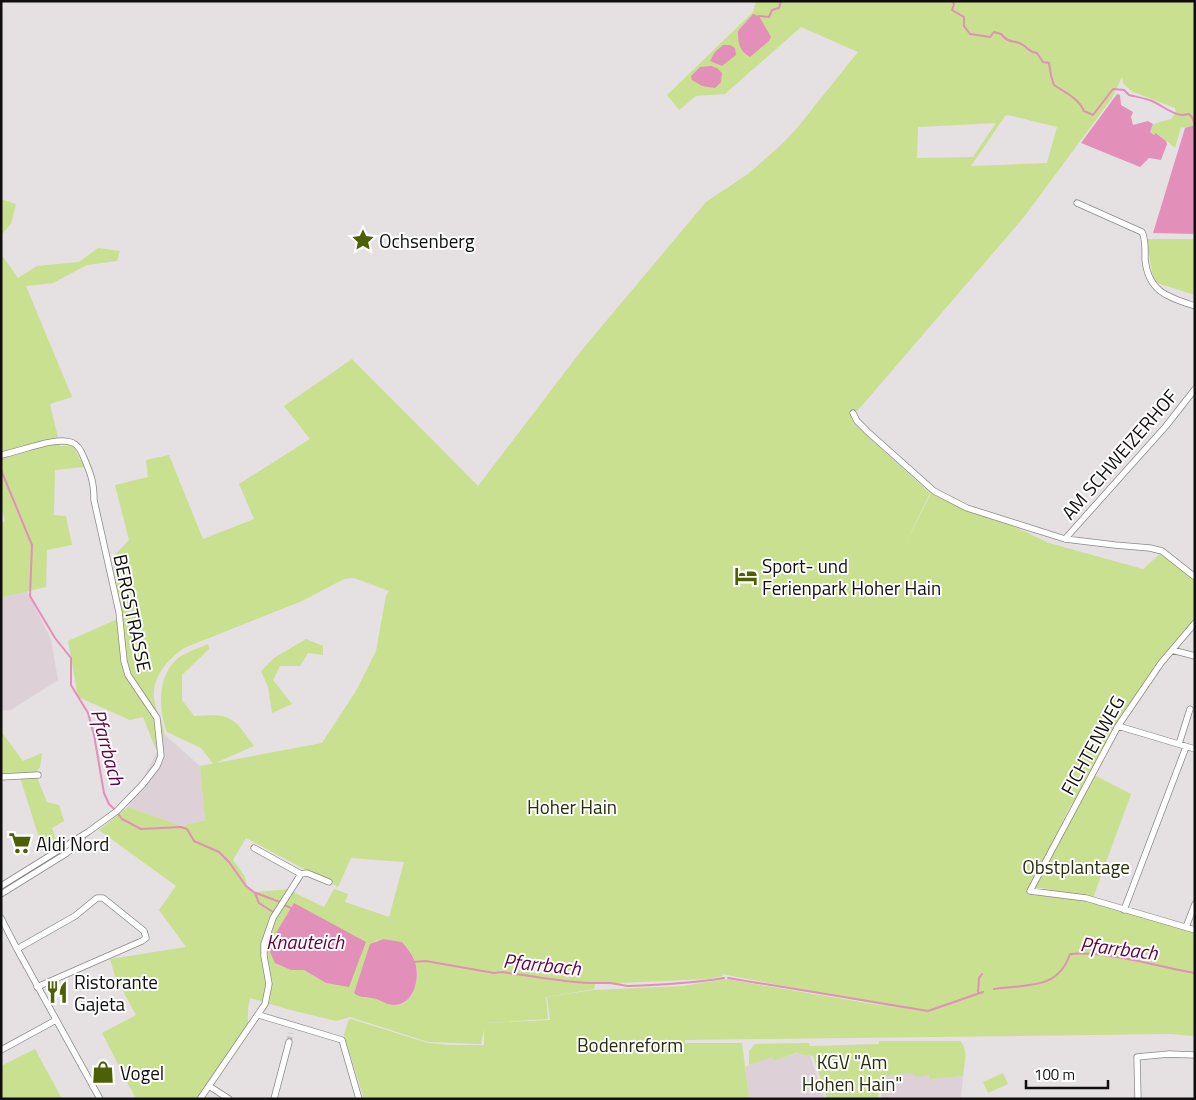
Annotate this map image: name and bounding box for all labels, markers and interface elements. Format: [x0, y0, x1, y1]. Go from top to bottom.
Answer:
place label: Ochsenberg [379, 226, 475, 255]
place icon: Ochsenberg [350, 227, 376, 253]
street label: AM SCHWEIZERHOF [1054, 382, 1184, 526]
street label: BERGSTRASSE [106, 551, 160, 675]
place label: Sport- und Ferienpark Hoher Hain [762, 551, 941, 602]
hotel icon: Sport- und Ferienpark Hoher Hain [733, 563, 759, 589]
street label: FICHTENWEG [1053, 690, 1131, 800]
water label: Pfarrbach [83, 705, 133, 789]
park label: Hoher Hain [527, 792, 617, 821]
place label: Aldi Nord [36, 829, 109, 858]
supermarket icon: Aldi Nord [7, 830, 33, 856]
park label: Obstplantage [1022, 852, 1130, 881]
water label: Knauteich [266, 926, 345, 957]
water label: Pfarrbach [1079, 928, 1160, 968]
water label: Pfarrbach [502, 945, 583, 984]
place label: Ristorante Gajeta [74, 967, 158, 1018]
restaurant icon: Ristorante Gajeta [44, 979, 70, 1005]
park label: Bodenreform [577, 1030, 683, 1059]
park label: KGV "Am Hohen Hain" [802, 1047, 902, 1098]
place label: Vogel [120, 1058, 164, 1087]
scale bar [1026, 1058, 1108, 1090]
shop icon: Vogel [90, 1059, 116, 1085]
text: 100 m [1034, 1063, 1075, 1086]

